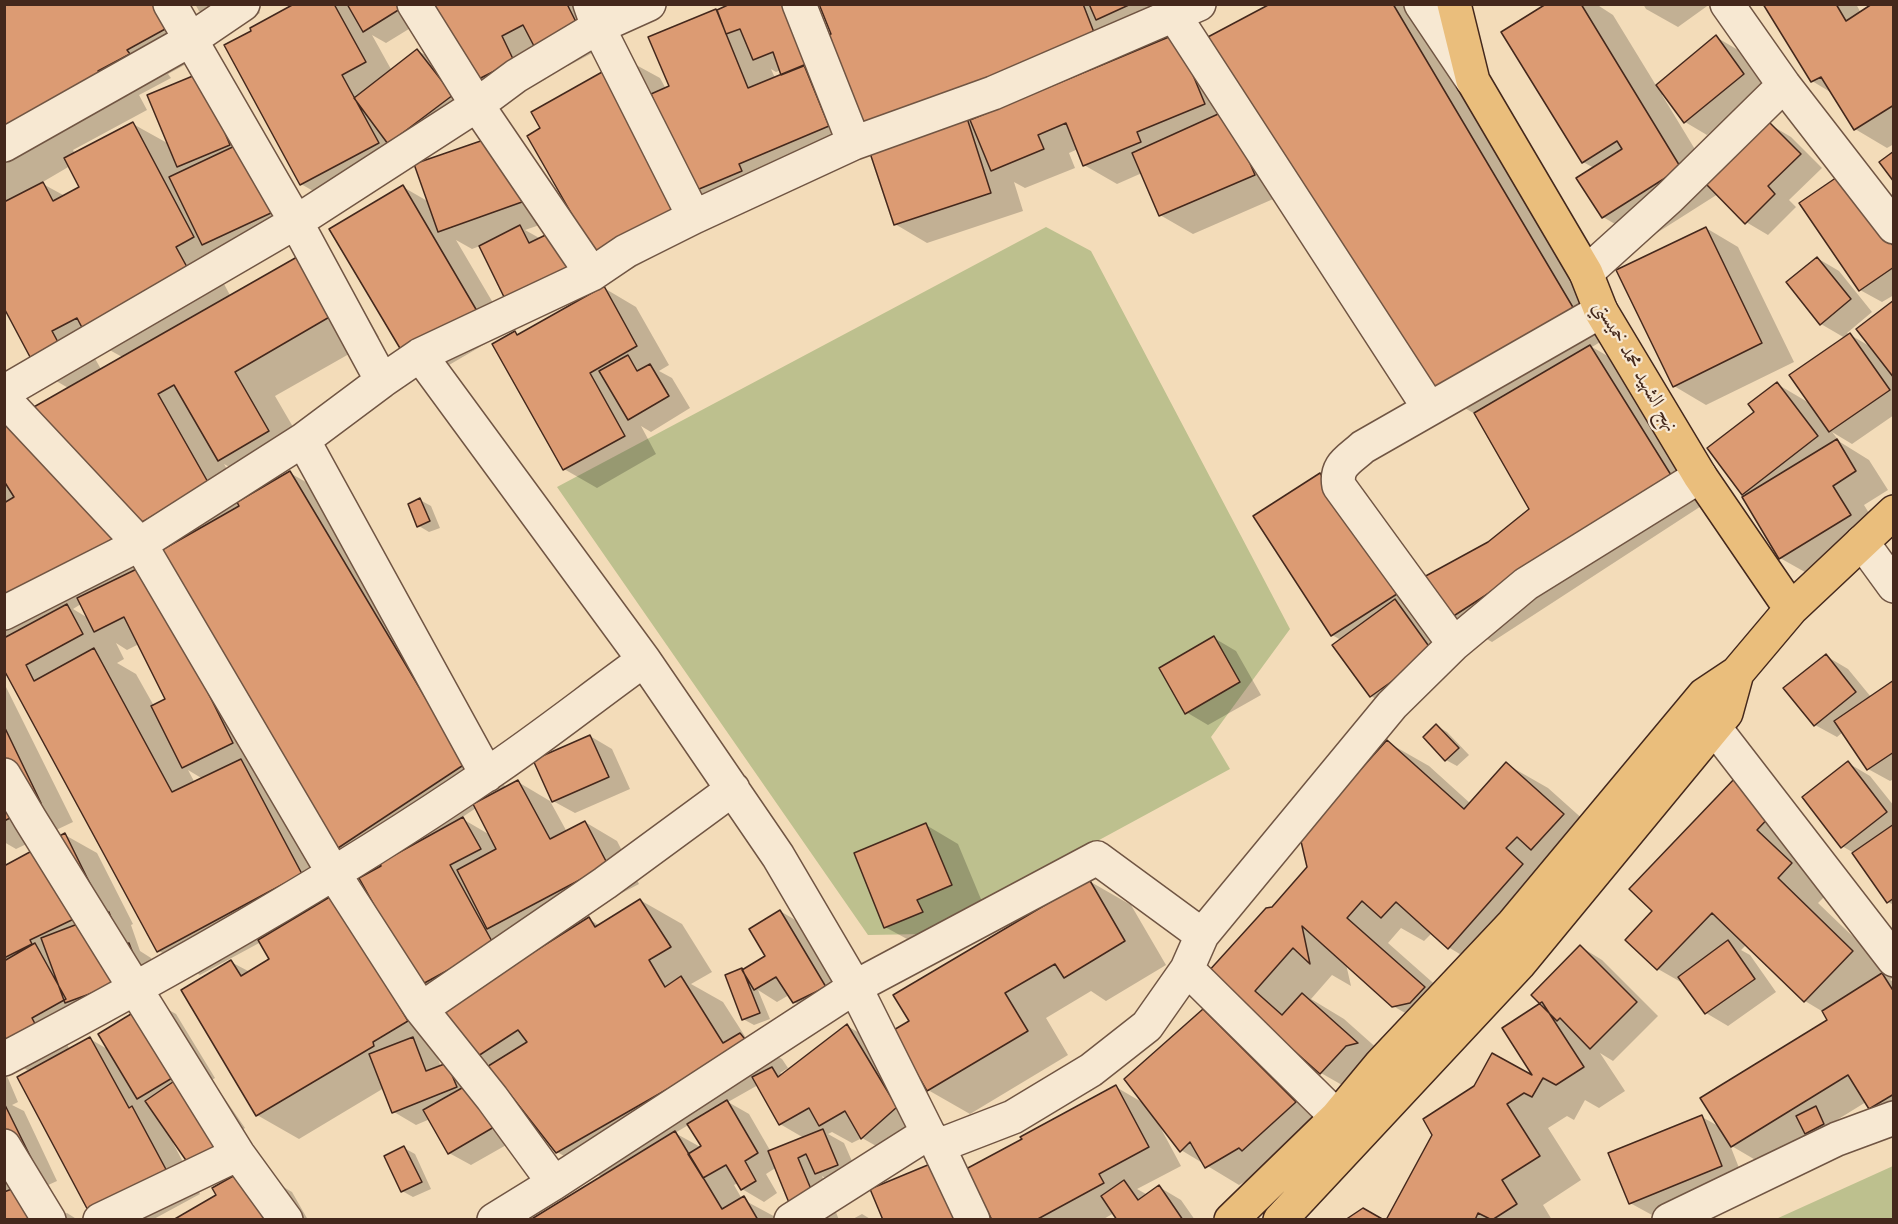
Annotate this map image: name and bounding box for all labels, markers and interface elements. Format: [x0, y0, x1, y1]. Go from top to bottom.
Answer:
street label: نهج الشهيد محمد خميستي [1589, 296, 1683, 436]

